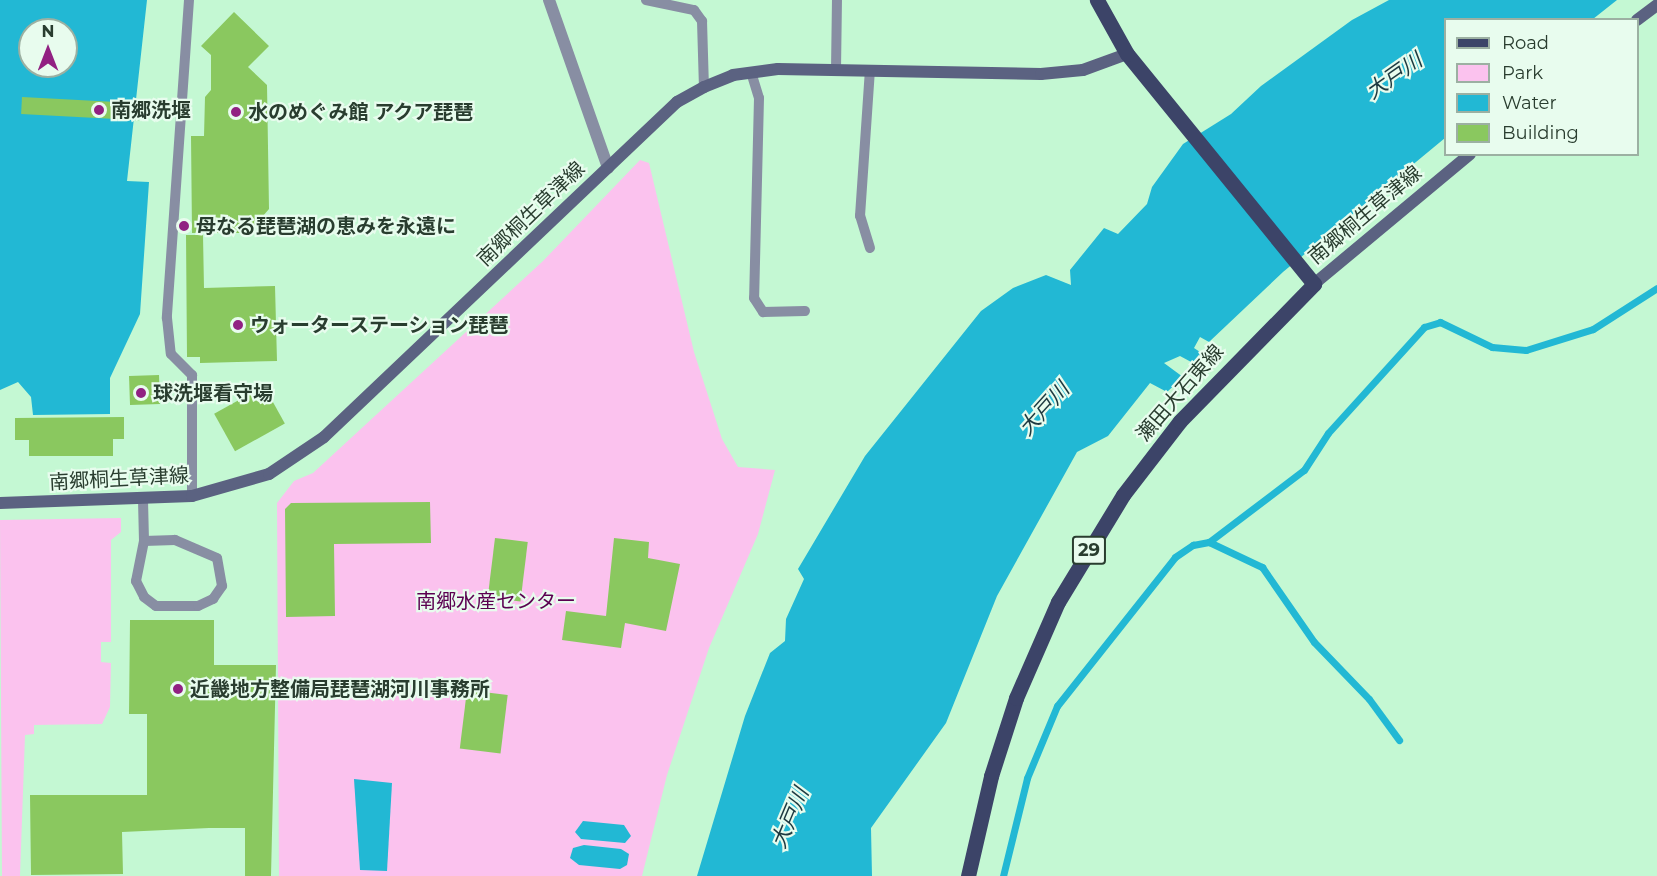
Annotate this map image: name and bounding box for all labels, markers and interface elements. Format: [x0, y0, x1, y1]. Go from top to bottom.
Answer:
north arrow [18, 18, 78, 78]
legend [1444, 18, 1639, 156]
text: N [42, 22, 54, 41]
text: Road [1502, 32, 1549, 54]
water label: 大戸川 [1361, 48, 1427, 104]
text: Park [1502, 62, 1543, 84]
text: Water [1502, 92, 1557, 114]
place label: 南郷洗堰 [111, 98, 191, 122]
place label: 水のめぐみ館 アクア琵琶 [248, 100, 474, 124]
marker: 南郷洗堰 [92, 103, 106, 117]
marker: 水のめぐみ館 アクア琵琶 [229, 105, 243, 119]
text: Building [1502, 122, 1579, 144]
street label: 南郷桐生草津線 [472, 157, 590, 271]
street label: 南郷桐生草津線 [1304, 161, 1426, 269]
place label: 母なる琵琶湖の恵みを永遠に [196, 214, 456, 238]
marker: 母なる琵琶湖の恵みを永遠に [177, 219, 191, 233]
place label: ウォーターステーション琵琶 [250, 313, 510, 337]
marker: ウォーターステーション琵琶 [231, 318, 245, 332]
street label: 瀬田大石東線 [1132, 340, 1228, 446]
water label: 大戸川 [1014, 377, 1074, 441]
place label: 球洗堰看守場 [153, 381, 273, 405]
marker: 球洗堰看守場 [134, 386, 148, 400]
street label: 南郷桐生草津線 [48, 463, 190, 495]
road number: 29 [1071, 535, 1107, 565]
park label: 南郷水産センター [416, 589, 576, 613]
place label: 近畿地方整備局琵琶湖河川事務所 [190, 677, 490, 701]
marker: 近畿地方整備局琵琶湖河川事務所 [171, 682, 185, 696]
water label: 大戸川 [766, 784, 814, 852]

